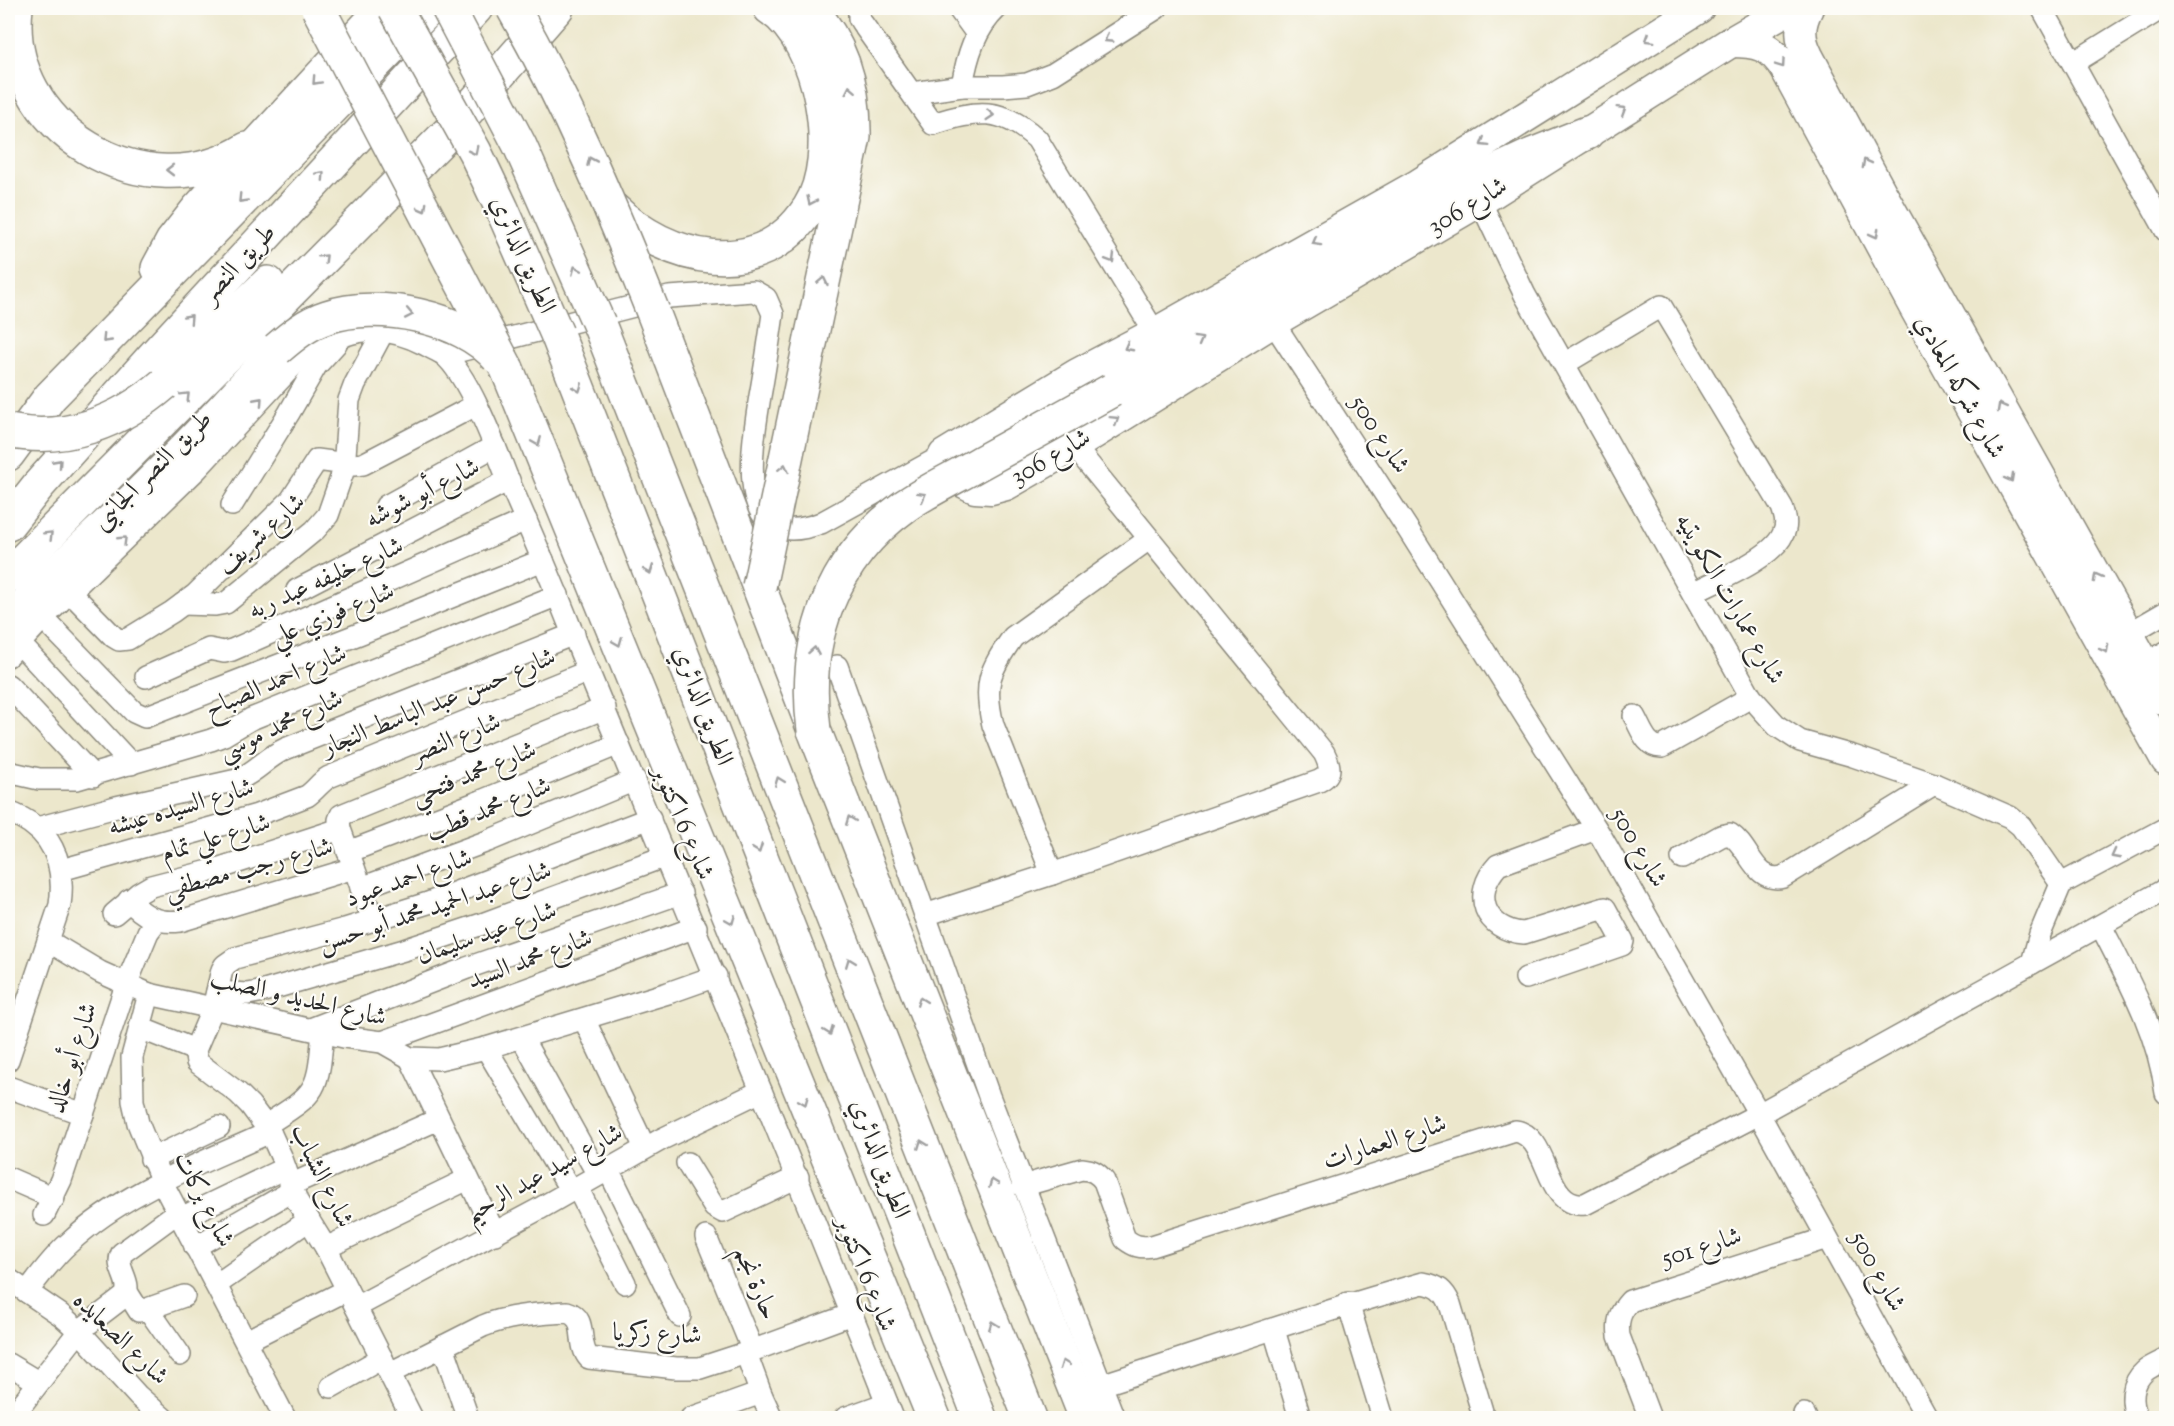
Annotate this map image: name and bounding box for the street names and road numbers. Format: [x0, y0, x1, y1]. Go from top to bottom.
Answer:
street label: شارع 306 [1421, 169, 1516, 246]
street label: الطريق الدائري [480, 190, 564, 320]
street label: طريق النصر [190, 216, 286, 314]
street label: شارع شركه المعادي [1903, 308, 2014, 466]
street label: شارع 500 [1338, 387, 1418, 482]
street label: طريق النصر الجانيى [84, 402, 222, 540]
street label: شارع 306 [1004, 420, 1099, 497]
street label: شارع أبو شوشه [359, 448, 487, 540]
street label: شارع شريف [209, 485, 315, 586]
street label: شارع عمارات الكويتيه [1664, 506, 1793, 692]
street label: شارع خليفه عبد ربه [242, 528, 410, 631]
street label: شارع فوزي علي [266, 573, 402, 660]
street label: شارع احمد الصباح [199, 635, 354, 731]
street label: شارع حسن عبد الباسط النجار [314, 639, 562, 769]
street label: الطريق الدائري [662, 641, 742, 771]
street label: شارع محمد موسي [212, 681, 351, 774]
street label: شارع النصر [402, 704, 507, 776]
street label: شارع محمد فتحي [406, 732, 544, 820]
street label: شارع 6 اكتوبر [639, 757, 723, 887]
street label: شارع محمد قطب [421, 768, 558, 853]
street label: شارع السيده عيشه [104, 769, 259, 847]
street label: شارع 500 [1598, 799, 1676, 895]
street label: شارع علي تمام [157, 805, 276, 877]
street label: شارع رجب مصطفي [161, 829, 339, 914]
street label: شارع احمد عبود [340, 840, 478, 919]
street label: شارع عبد الحميد محمد أبو حسن [313, 852, 557, 964]
street label: شارع عيد سليمان [412, 893, 563, 976]
street label: شارع محمد السيد [462, 920, 598, 1001]
street label: شارع الحديد و الصلب [206, 961, 390, 1038]
street label: شارع أبو خالد [37, 998, 109, 1118]
street label: الطريق الدائري [839, 1094, 919, 1224]
street label: شارع العمارات [1318, 1106, 1452, 1181]
street label: شارع سيد عبد الرحيم [458, 1115, 633, 1237]
street label: شارع الشباب [279, 1118, 362, 1235]
street label: شارع بركات [162, 1146, 243, 1255]
street label: شارع 6 اكتوبر [823, 1208, 905, 1338]
street label: شارع 501 [1656, 1218, 1747, 1279]
street label: شارع 500 [1838, 1223, 1914, 1320]
street label: حارة نجم [719, 1240, 787, 1327]
street label: شارع الصعايده [63, 1283, 177, 1395]
street label: شارع زكريا [612, 1315, 702, 1356]

